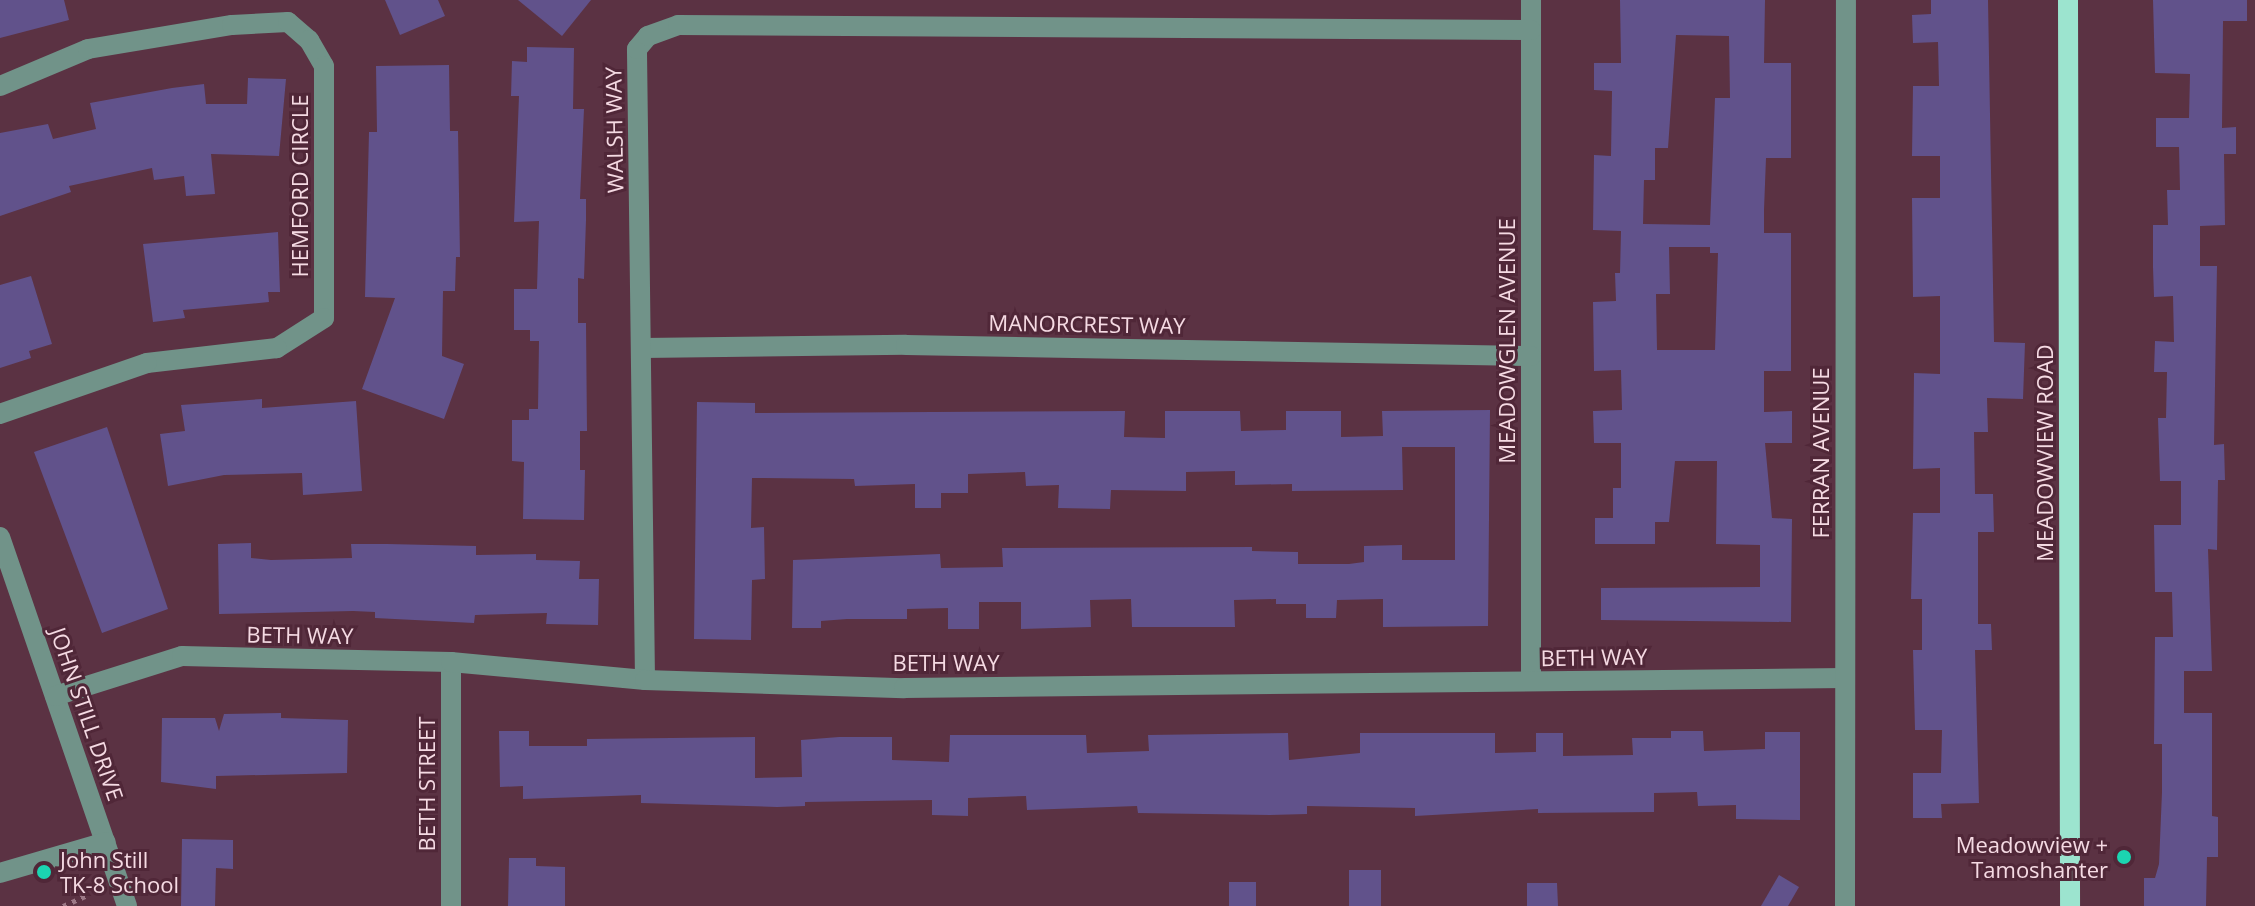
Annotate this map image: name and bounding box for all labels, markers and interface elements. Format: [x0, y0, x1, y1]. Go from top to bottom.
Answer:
street label: WALSH WAY [600, 67, 628, 193]
street label: HEMFORD CIRCLE [287, 94, 313, 278]
street label: MEADOWGLEN AVENUE [1494, 218, 1520, 464]
street label: MANORCREST WAY [988, 309, 1186, 339]
street label: MEADOWVIEW ROAD [2032, 344, 2058, 562]
street label: FERRAN AVENUE [1808, 367, 1834, 539]
street label: BETH WAY [246, 621, 354, 649]
street label: JOHN STILL DRIVE [45, 624, 129, 804]
street label: BETH WAY [1540, 643, 1648, 671]
street label: BETH WAY [892, 650, 1000, 676]
street label: BETH STREET [414, 717, 440, 851]
place label: Meadowview + Tamoshanter [1956, 831, 2108, 882]
place label: John Still TK-8 School [60, 846, 179, 898]
marker: Meadowview + Tamoshanter [2115, 848, 2133, 866]
marker: John Still TK-8 School [35, 863, 53, 881]

